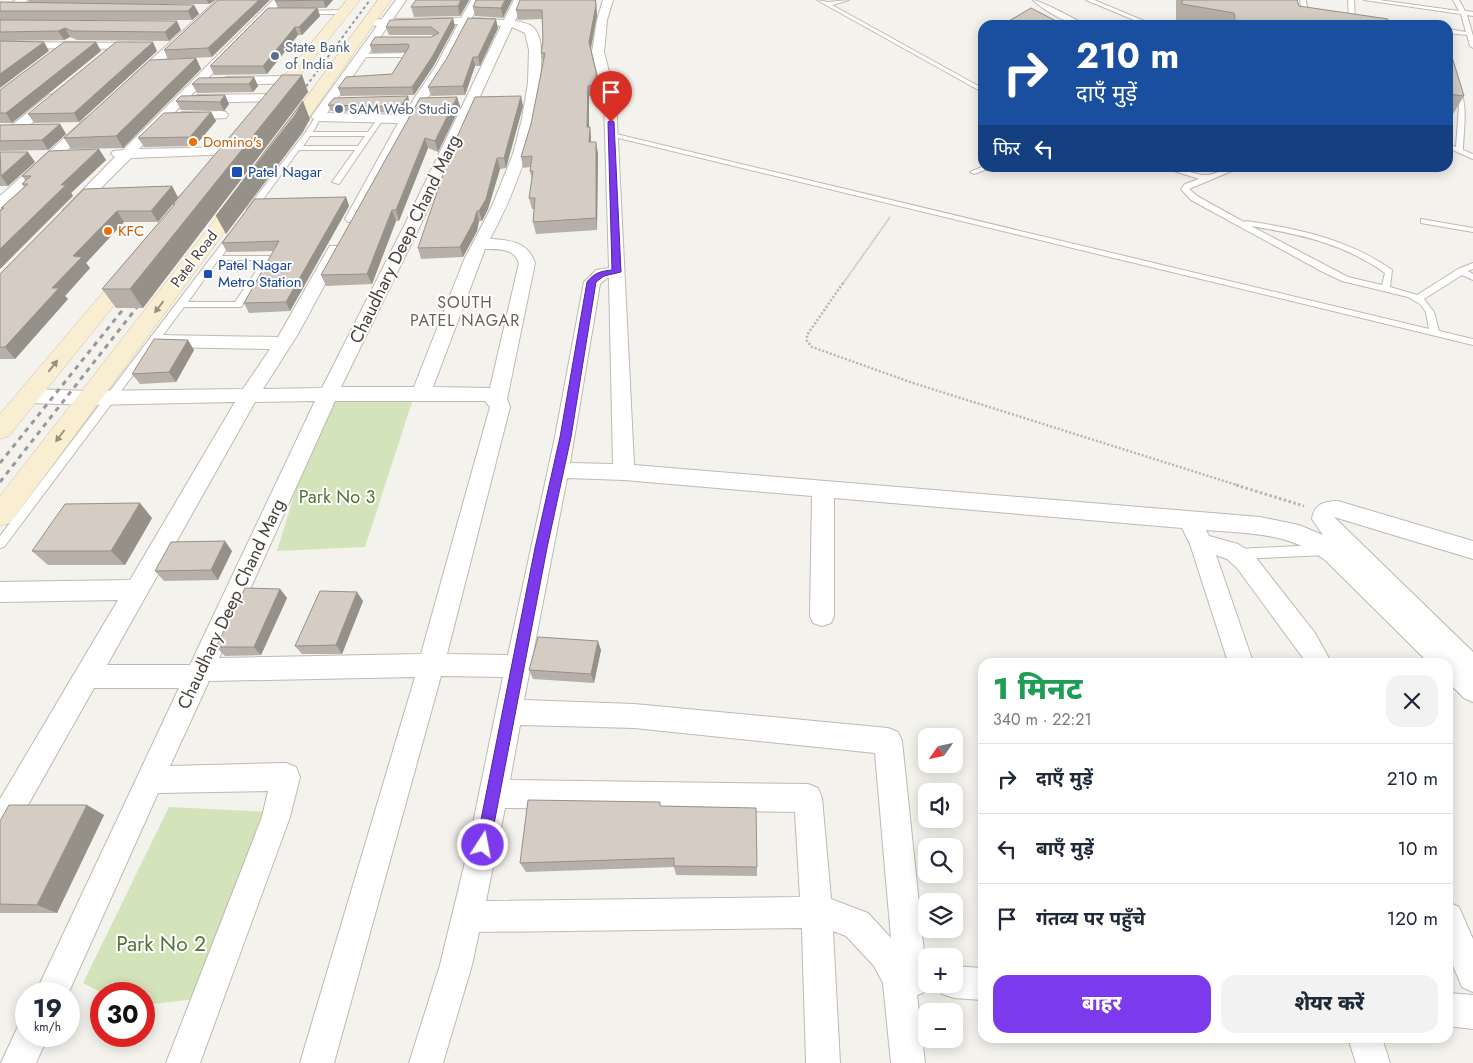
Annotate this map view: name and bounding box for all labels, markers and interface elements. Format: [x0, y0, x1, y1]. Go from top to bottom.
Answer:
text: 210 m [1076, 31, 1179, 81]
place label: State Bank of India [285, 36, 350, 75]
icon: right [993, 40, 1058, 105]
marker: State Bank of India [269, 50, 281, 62]
pin [590, 71, 632, 122]
text: दाएँ मुड़ें [1076, 77, 1137, 109]
icon: arrive [597, 78, 625, 106]
place label: SAM Web Studio [349, 98, 459, 120]
marker: SAM Web Studio [333, 103, 345, 115]
street label: Chaudhary Deep Chand Marg [343, 130, 467, 348]
place label: Domino's [203, 131, 261, 153]
text: फिर [993, 135, 1020, 162]
icon: left [1030, 135, 1058, 163]
marker: Domino's [187, 136, 199, 148]
place label: Patel Nagar [248, 161, 323, 183]
marker: Patel Nagar [230, 165, 244, 179]
place label: KFC [118, 220, 144, 242]
marker: KFC [102, 225, 114, 237]
street label: Patel Road [165, 226, 223, 292]
place label: Patel Nagar Metro Station [218, 254, 302, 293]
marker: Patel Nagar Metro Station [202, 268, 214, 280]
district label: SOUTH PATEL NAGAR [410, 291, 520, 332]
one-way arrow [153, 300, 164, 313]
one-way arrow [48, 359, 59, 372]
one-way arrow [55, 429, 66, 442]
park label: Park No 3 [299, 484, 375, 510]
street label: Chaudhary Deep Chand Marg [171, 494, 291, 714]
text: 1 मिनट [993, 667, 1082, 710]
button: close [1386, 675, 1438, 727]
text: 340 m · 22:21 [993, 708, 1092, 731]
north arrow [918, 728, 962, 772]
map controls [918, 728, 963, 1048]
icon: right [993, 765, 1021, 793]
text: दाएँ मुड़ें [1036, 765, 1093, 792]
text: 210 m [1387, 765, 1438, 792]
button: sound [918, 783, 963, 828]
position arrow [456, 818, 508, 870]
icon: left [993, 835, 1021, 863]
text: बाएँ मुड़ें [1036, 835, 1094, 862]
text: 10 m [1398, 835, 1438, 862]
button: search [918, 838, 963, 883]
button: layers [918, 893, 963, 938]
icon: arrive [993, 905, 1021, 933]
text: गंतव्य पर पहुँचे [1036, 905, 1145, 932]
text: 120 m [1387, 905, 1438, 932]
park label: Park No 2 [116, 929, 206, 959]
button: + [918, 948, 963, 993]
button: बाहर [993, 975, 1211, 1033]
button: शेयर करें [1221, 975, 1438, 1033]
speed limit sign: 30 [90, 982, 155, 1047]
text: 19 [33, 990, 62, 1026]
button: − [918, 1003, 963, 1048]
text: km/h [34, 1018, 61, 1036]

